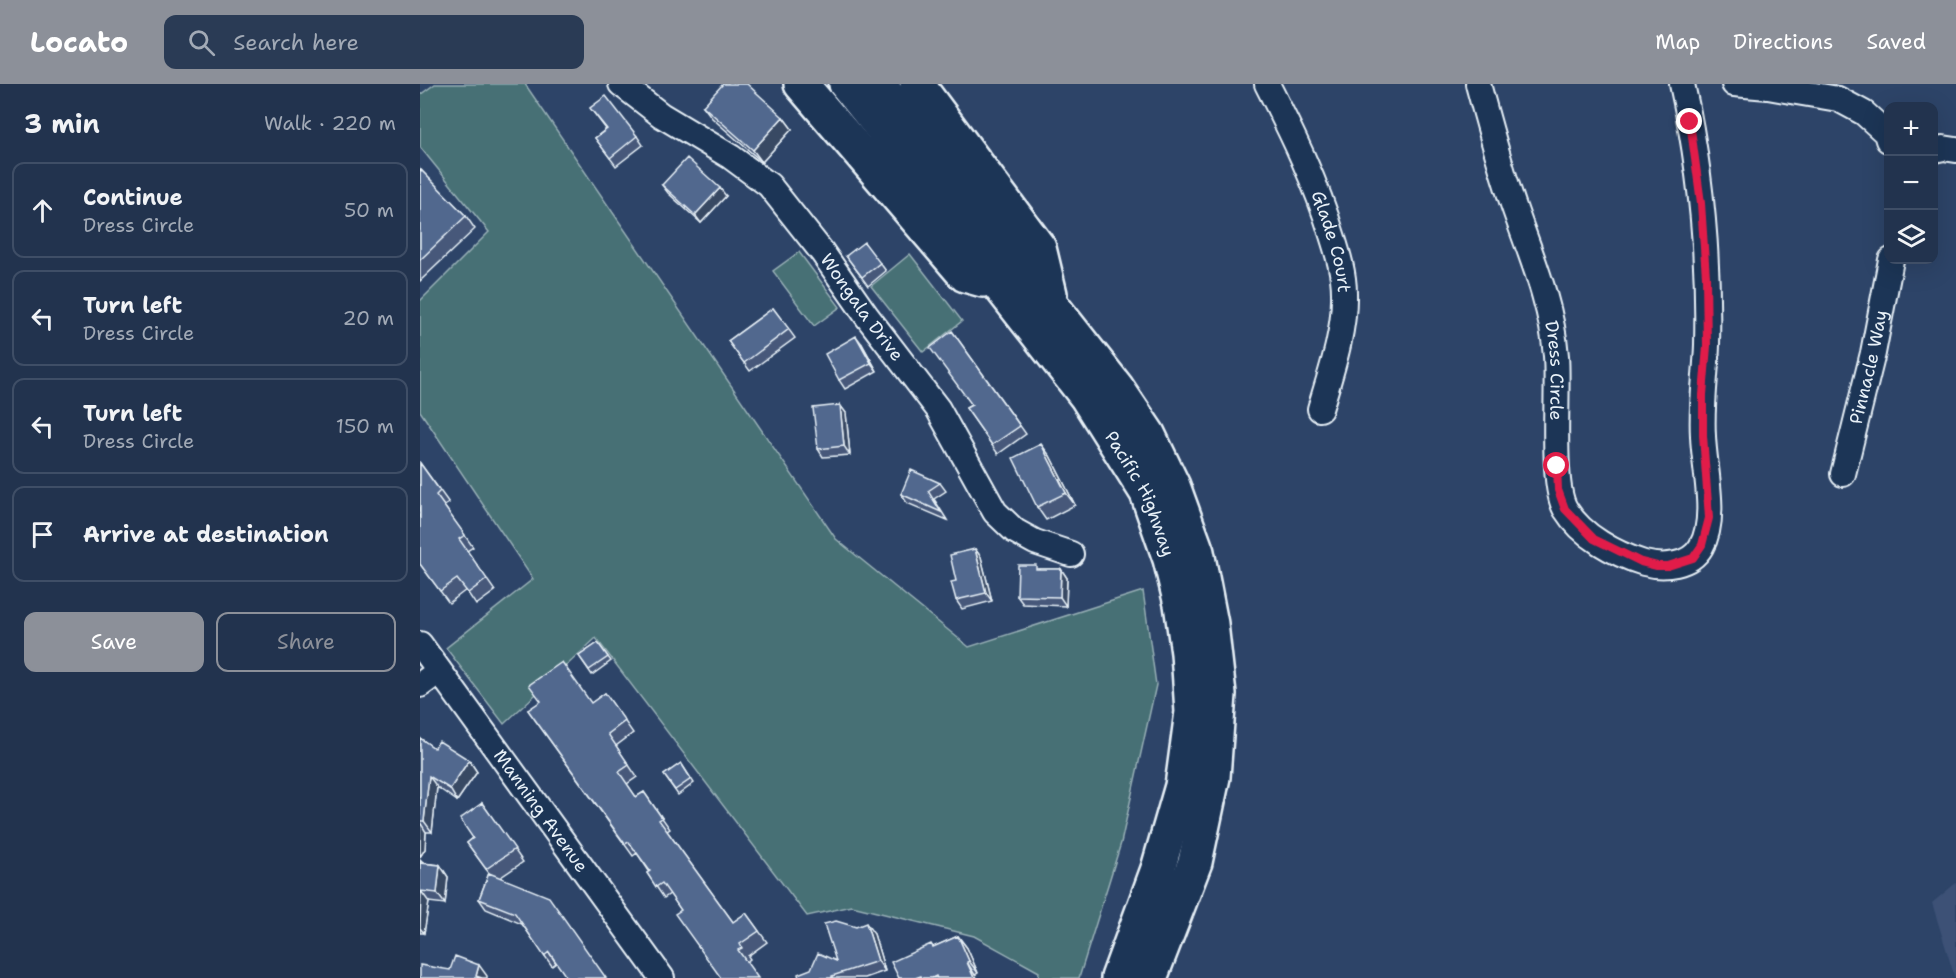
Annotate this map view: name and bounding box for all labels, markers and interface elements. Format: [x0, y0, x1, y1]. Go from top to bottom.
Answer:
search box [164, 15, 584, 69]
text: Locato [30, 23, 128, 61]
icon: search [185, 26, 218, 59]
text: Search here [233, 28, 359, 57]
text: Map [1655, 28, 1700, 56]
text: Directions [1733, 28, 1833, 56]
text: Saved [1866, 28, 1926, 56]
map controls [1884, 102, 1938, 264]
button: + [1884, 102, 1938, 156]
text: 3 min [24, 106, 100, 141]
route end [1676, 108, 1702, 134]
text: Walk · 220 m [264, 110, 396, 136]
button: − [1884, 156, 1938, 210]
text: Continue [83, 183, 183, 212]
street label: Glade Court [1306, 187, 1356, 293]
icon: ahead [26, 194, 59, 227]
text: 50 m [344, 197, 394, 223]
button: layers [1884, 210, 1938, 264]
text: Dress Circle [83, 212, 194, 238]
street label: Wongala Drive [815, 249, 909, 366]
text: Turn left [83, 291, 182, 320]
icon: left [26, 302, 59, 335]
text: 20 m [343, 305, 394, 331]
street label: Pinnacle Way [1844, 308, 1893, 427]
street label: Dress Circle [1539, 319, 1569, 421]
text: Dress Circle [83, 320, 194, 346]
text: Turn left [83, 399, 182, 428]
icon: left [26, 410, 59, 443]
text: 150 m [336, 413, 394, 439]
street label: Pacific Highway [1099, 427, 1180, 560]
text: Dress Circle [83, 428, 194, 454]
route start [1543, 452, 1569, 478]
icon: arrive [26, 518, 59, 551]
text: Arrive at destination [83, 520, 329, 549]
button: Save [24, 612, 204, 672]
button: Share [216, 612, 396, 672]
street label: Manning Avenue [488, 744, 594, 877]

